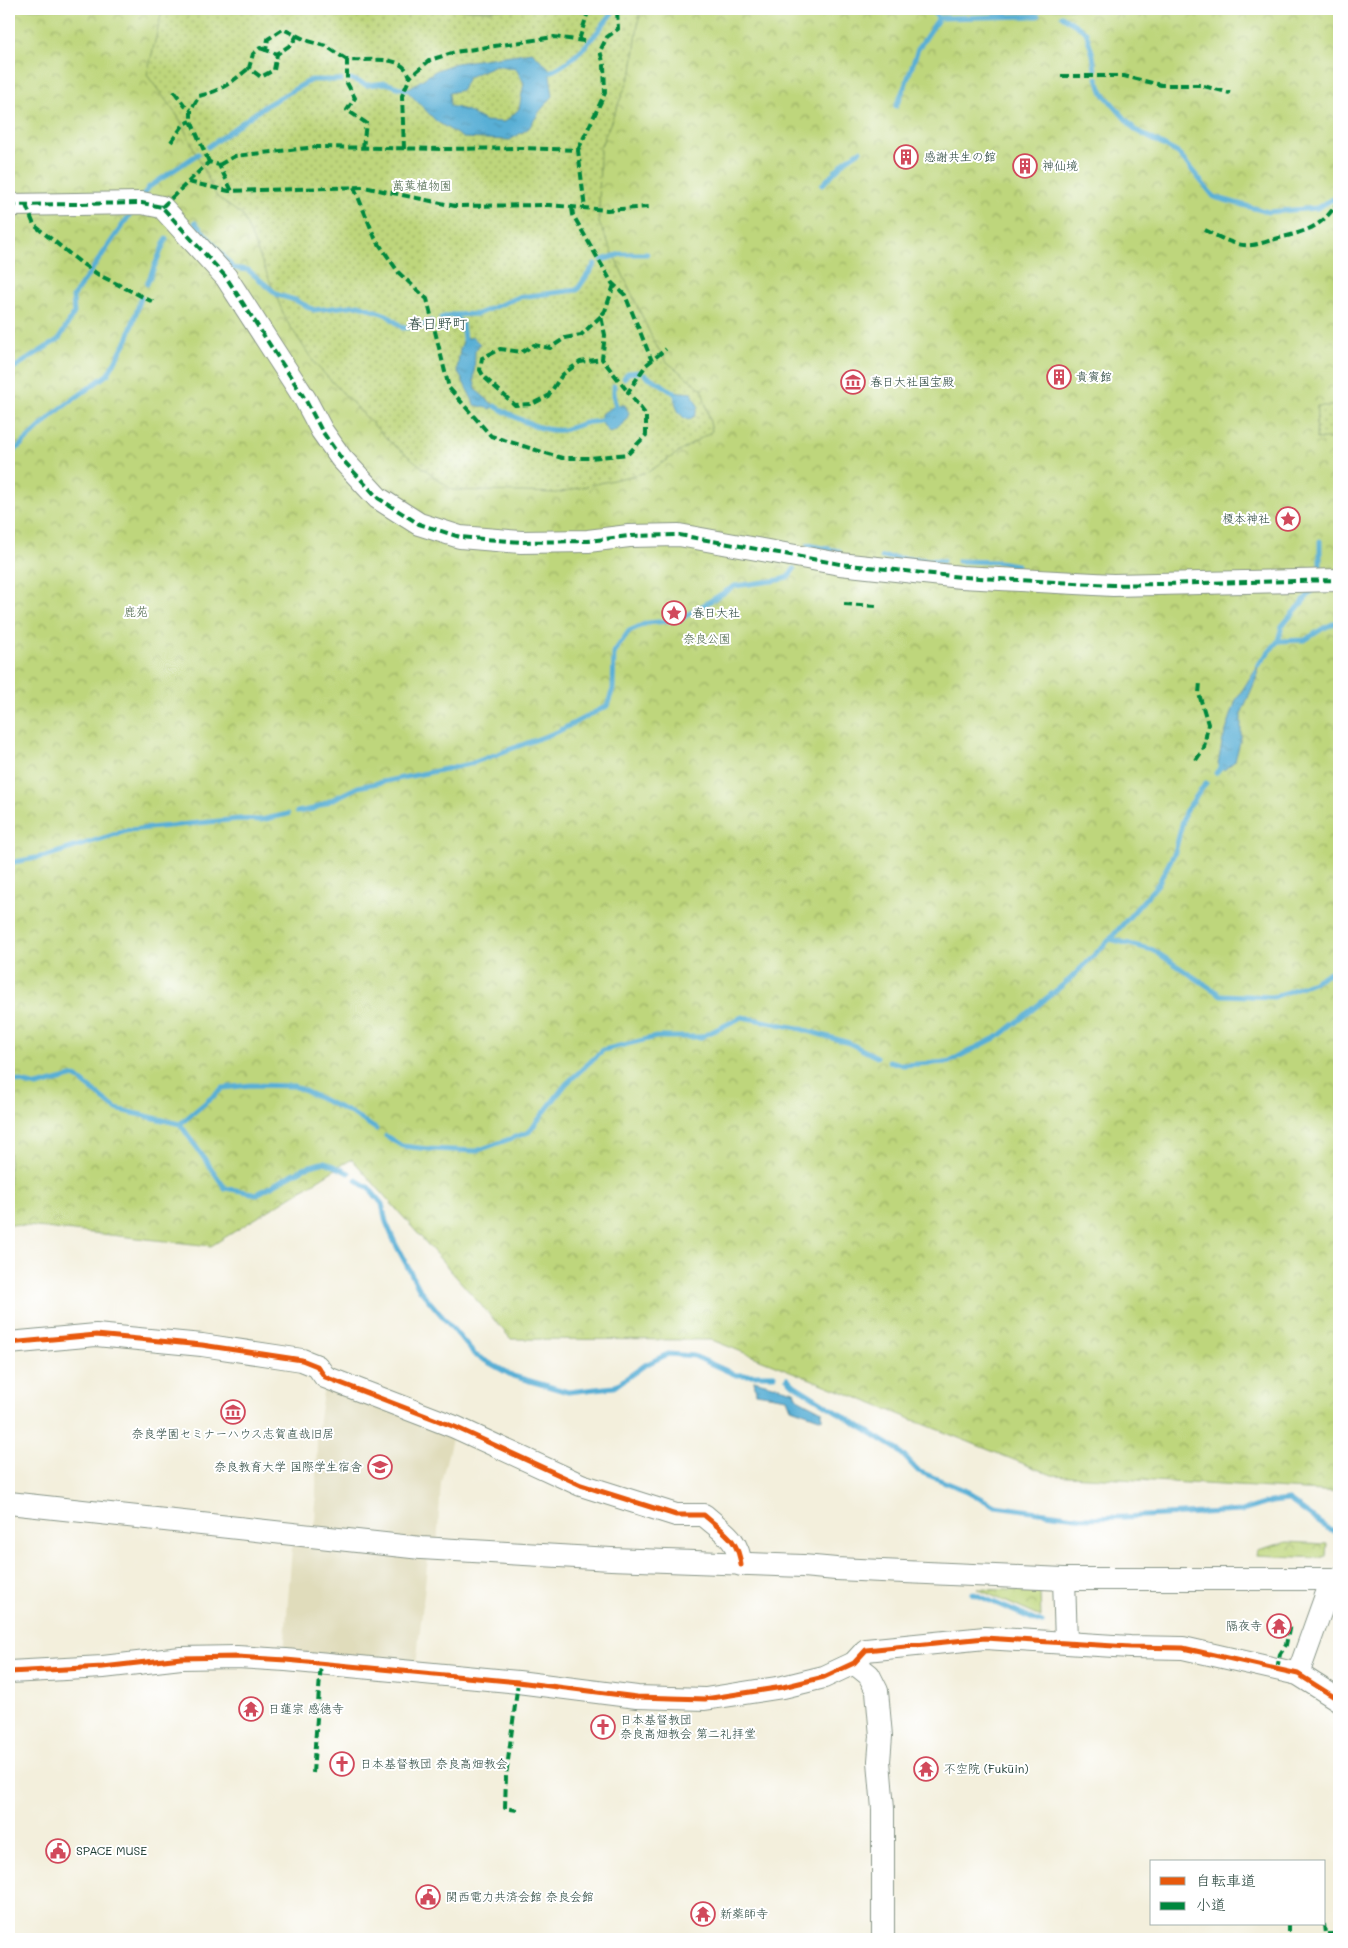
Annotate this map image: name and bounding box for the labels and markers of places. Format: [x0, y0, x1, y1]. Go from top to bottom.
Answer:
building icon: 感謝共生の館 [893, 144, 919, 170]
place label: 感謝共生の館 [924, 148, 996, 164]
building icon: 神仙境 [1012, 153, 1038, 179]
place label: 神仙境 [1042, 157, 1078, 173]
building icon: 貴賓館 [1046, 364, 1072, 390]
place label: 貴賓館 [1076, 368, 1112, 384]
museum icon: 春日大社国宝殿 [840, 369, 866, 395]
place label: 春日大社国宝殿 [870, 373, 954, 389]
place icon: 榎本神社 [1275, 506, 1301, 532]
place label: 榎本神社 [1222, 510, 1270, 526]
place icon: 春日大社 [661, 600, 687, 626]
place label: 春日大社 [692, 604, 740, 620]
museum icon: 奈良学園セミナーハウス志賀直哉旧居 [220, 1399, 246, 1425]
place label: 奈良学園セミナーハウス志賀直哉旧居 [131, 1425, 335, 1441]
school or university icon: 奈良教育大学 国際学生宿舎 [367, 1454, 393, 1480]
place label: 奈良教育大学 国際学生宿舎 [214, 1458, 362, 1474]
temple icon: 隔夜寺 [1266, 1613, 1292, 1639]
place label: 隔夜寺 [1226, 1617, 1262, 1633]
temple icon: 日蓮宗 感徳寺 [238, 1696, 264, 1722]
place label: 日蓮宗 感徳寺 [268, 1700, 344, 1716]
place label: 日本基督教団 奈良高畑教会 第二礼拝堂 [620, 1711, 756, 1741]
church icon: 日本基督教団 奈良高畑教会 第二礼拝堂 [590, 1714, 616, 1740]
church icon: 日本基督教団 奈良高畑教会 [329, 1751, 355, 1777]
place label: 日本基督教団 奈良高畑教会 [360, 1755, 508, 1771]
temple icon: 不空院 (Fukūin) [913, 1756, 939, 1782]
place label: 不空院 (Fukūin) [944, 1760, 1029, 1776]
public building icon: SPACE MUSE [45, 1838, 71, 1864]
place label: SPACE MUSE [76, 1842, 147, 1858]
public building icon: 関西電力共済会館 奈良会館 [415, 1884, 441, 1910]
place label: 関西電力共済会館 奈良会館 [446, 1888, 594, 1904]
temple icon: 新薬師寺 [690, 1901, 716, 1927]
place label: 新薬師寺 [720, 1905, 768, 1921]

